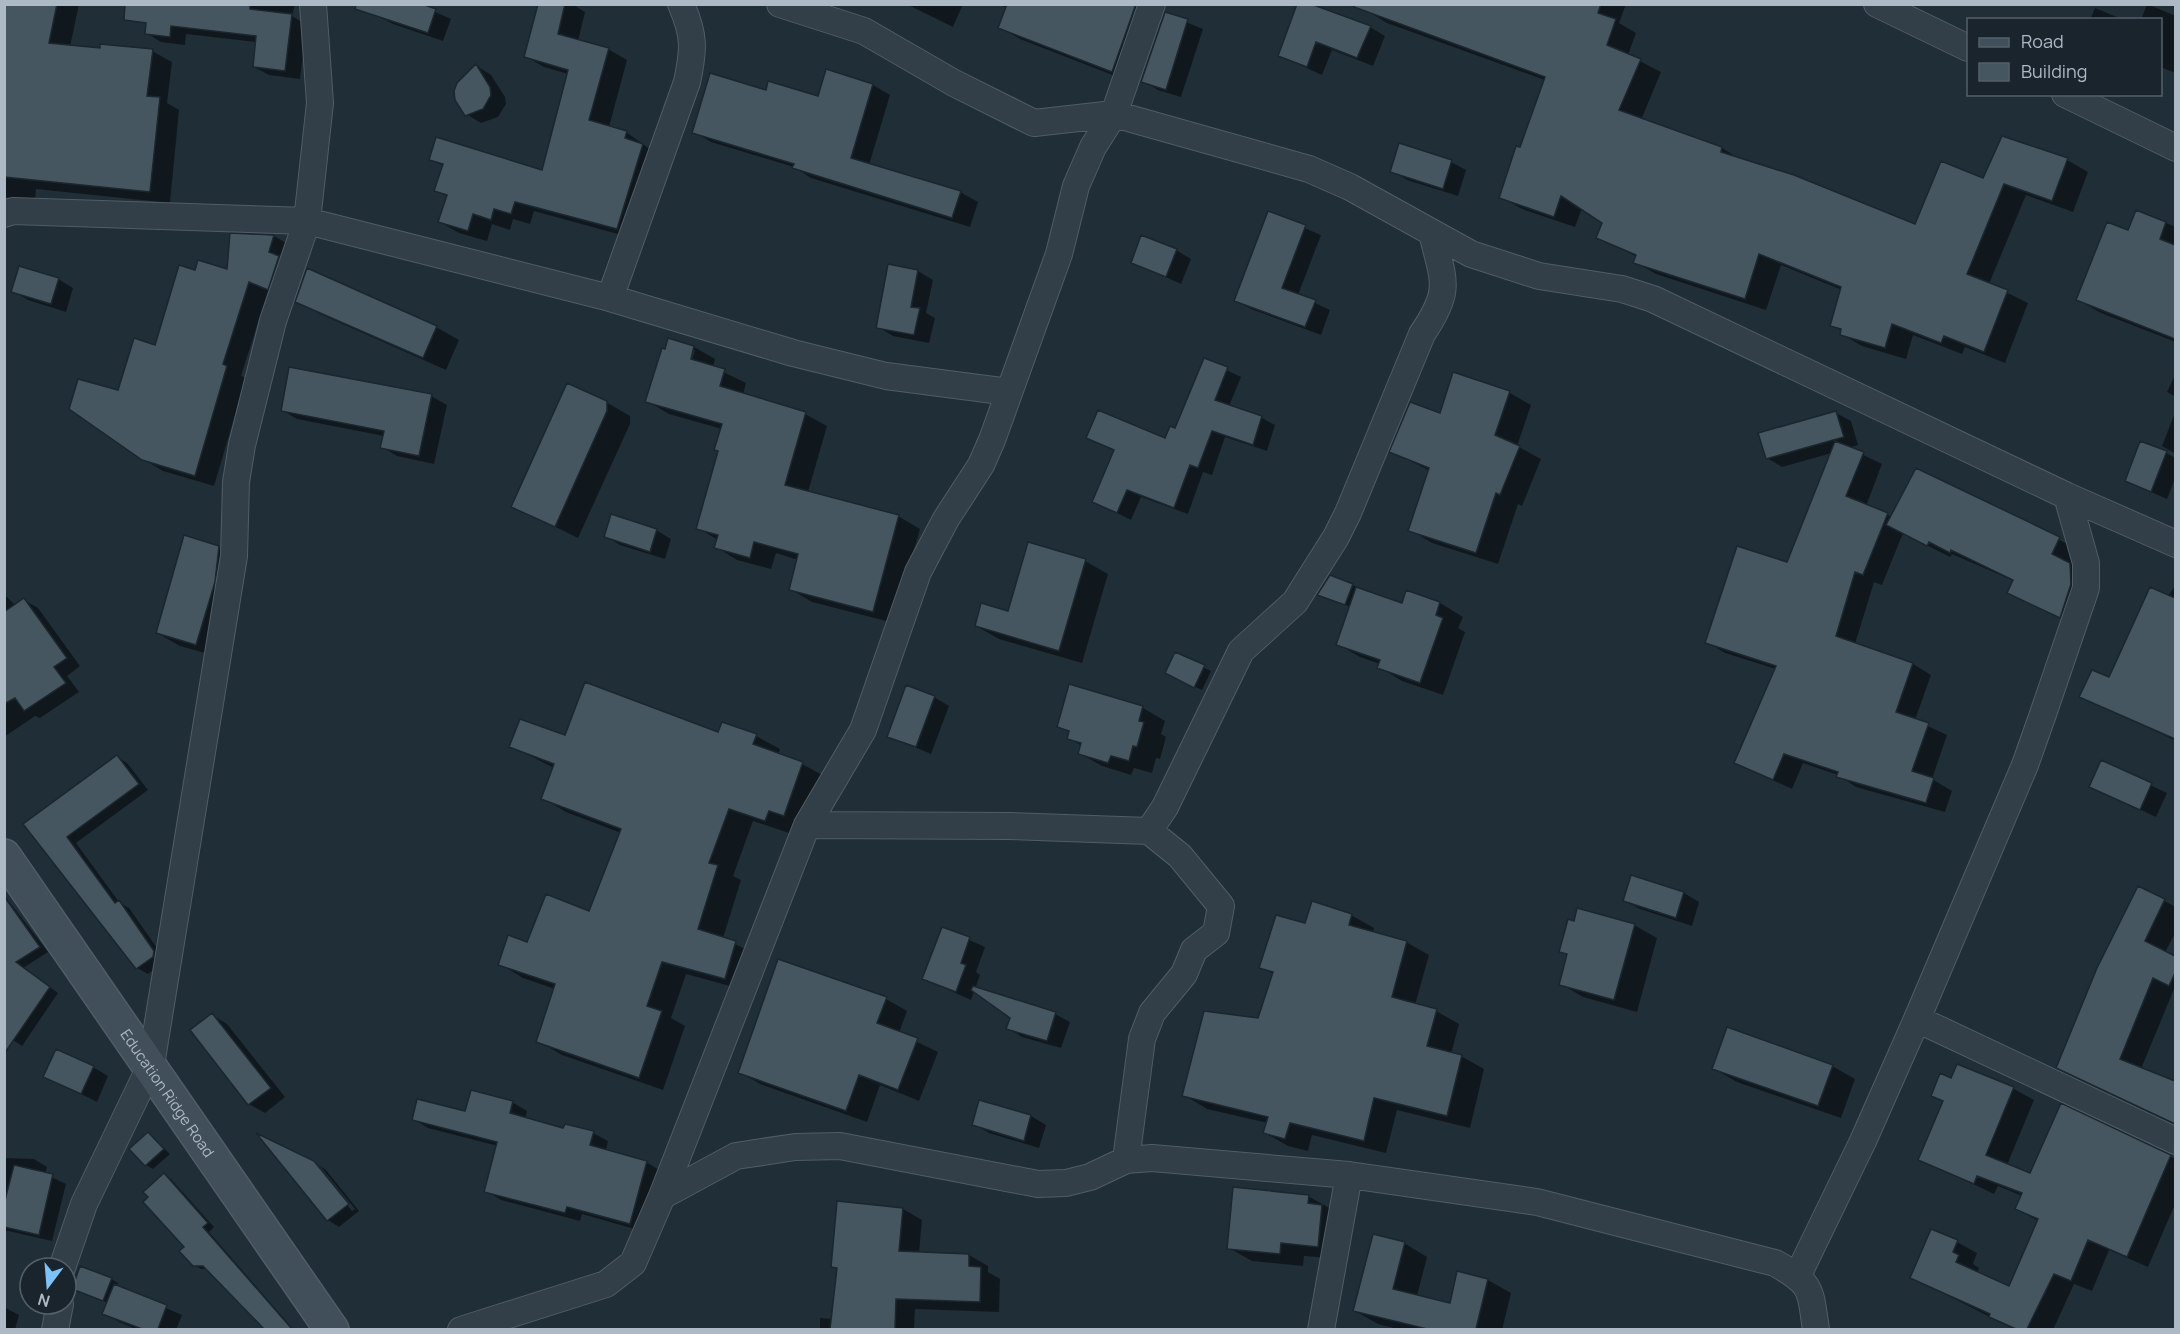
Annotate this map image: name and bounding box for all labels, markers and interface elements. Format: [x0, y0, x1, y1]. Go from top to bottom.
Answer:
legend [1967, 18, 2162, 96]
text: Road [2021, 29, 2064, 53]
text: Building [2021, 59, 2087, 83]
street label: Education Ridge Road [116, 1025, 220, 1161]
north arrow [18, 1256, 78, 1316]
text: N [35, 1288, 52, 1313]

